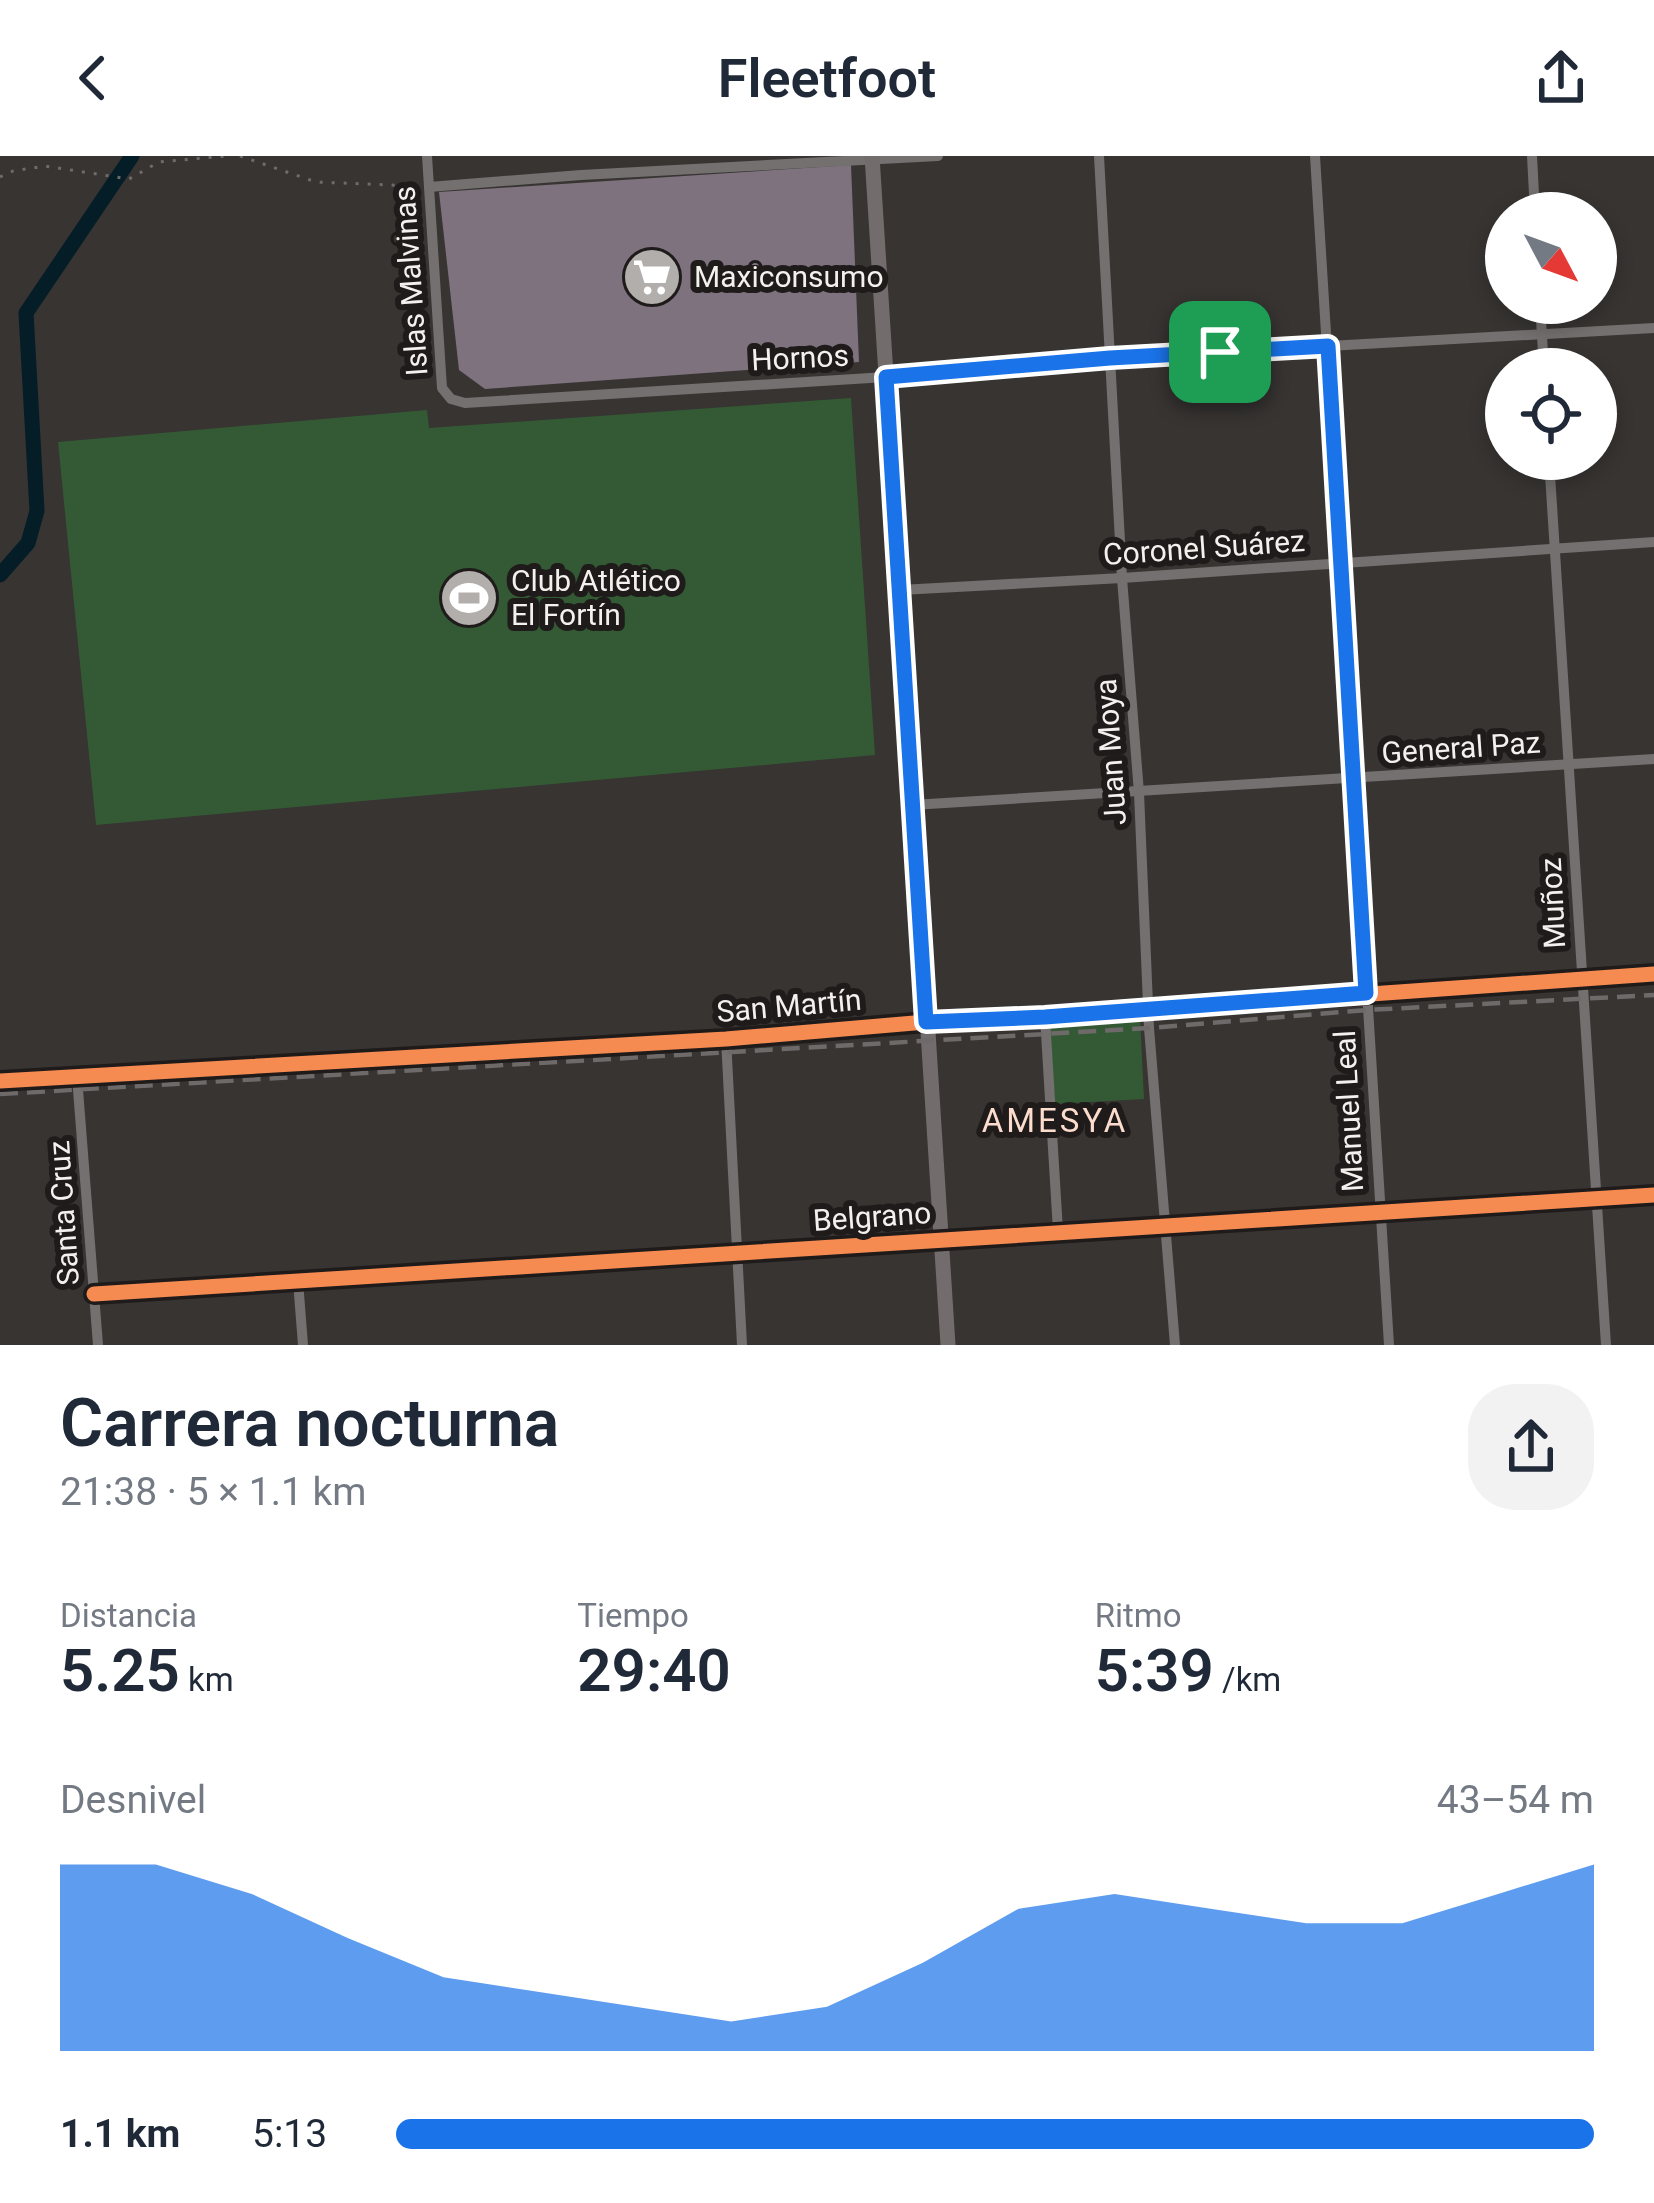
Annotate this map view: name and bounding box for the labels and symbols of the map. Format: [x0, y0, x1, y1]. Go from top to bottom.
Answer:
street label: Islas Malvinas [386, 185, 435, 377]
north arrow [1485, 192, 1617, 324]
supermarket icon: Maxiconsumo [621, 246, 683, 308]
place label: Maxiconsumo [694, 259, 884, 294]
pin [1169, 301, 1271, 403]
street label: Hornos [750, 337, 850, 378]
street label: Coronel Suárez [1102, 523, 1306, 572]
place label: Club Atlético El Fortín [511, 563, 681, 632]
sports icon: Club Atlético El Fortín [438, 567, 500, 629]
street label: Juan Moya [1088, 678, 1133, 826]
street label: General Paz [1380, 724, 1542, 771]
street label: Muñoz [1533, 857, 1572, 949]
street label: San Martín [715, 982, 863, 1029]
street label: Manuel Leal [1327, 1029, 1370, 1193]
district label: AMESYA [982, 1101, 1128, 1140]
street label: Santa Cruz [41, 1139, 86, 1287]
street label: Belgrano [812, 1195, 932, 1238]

